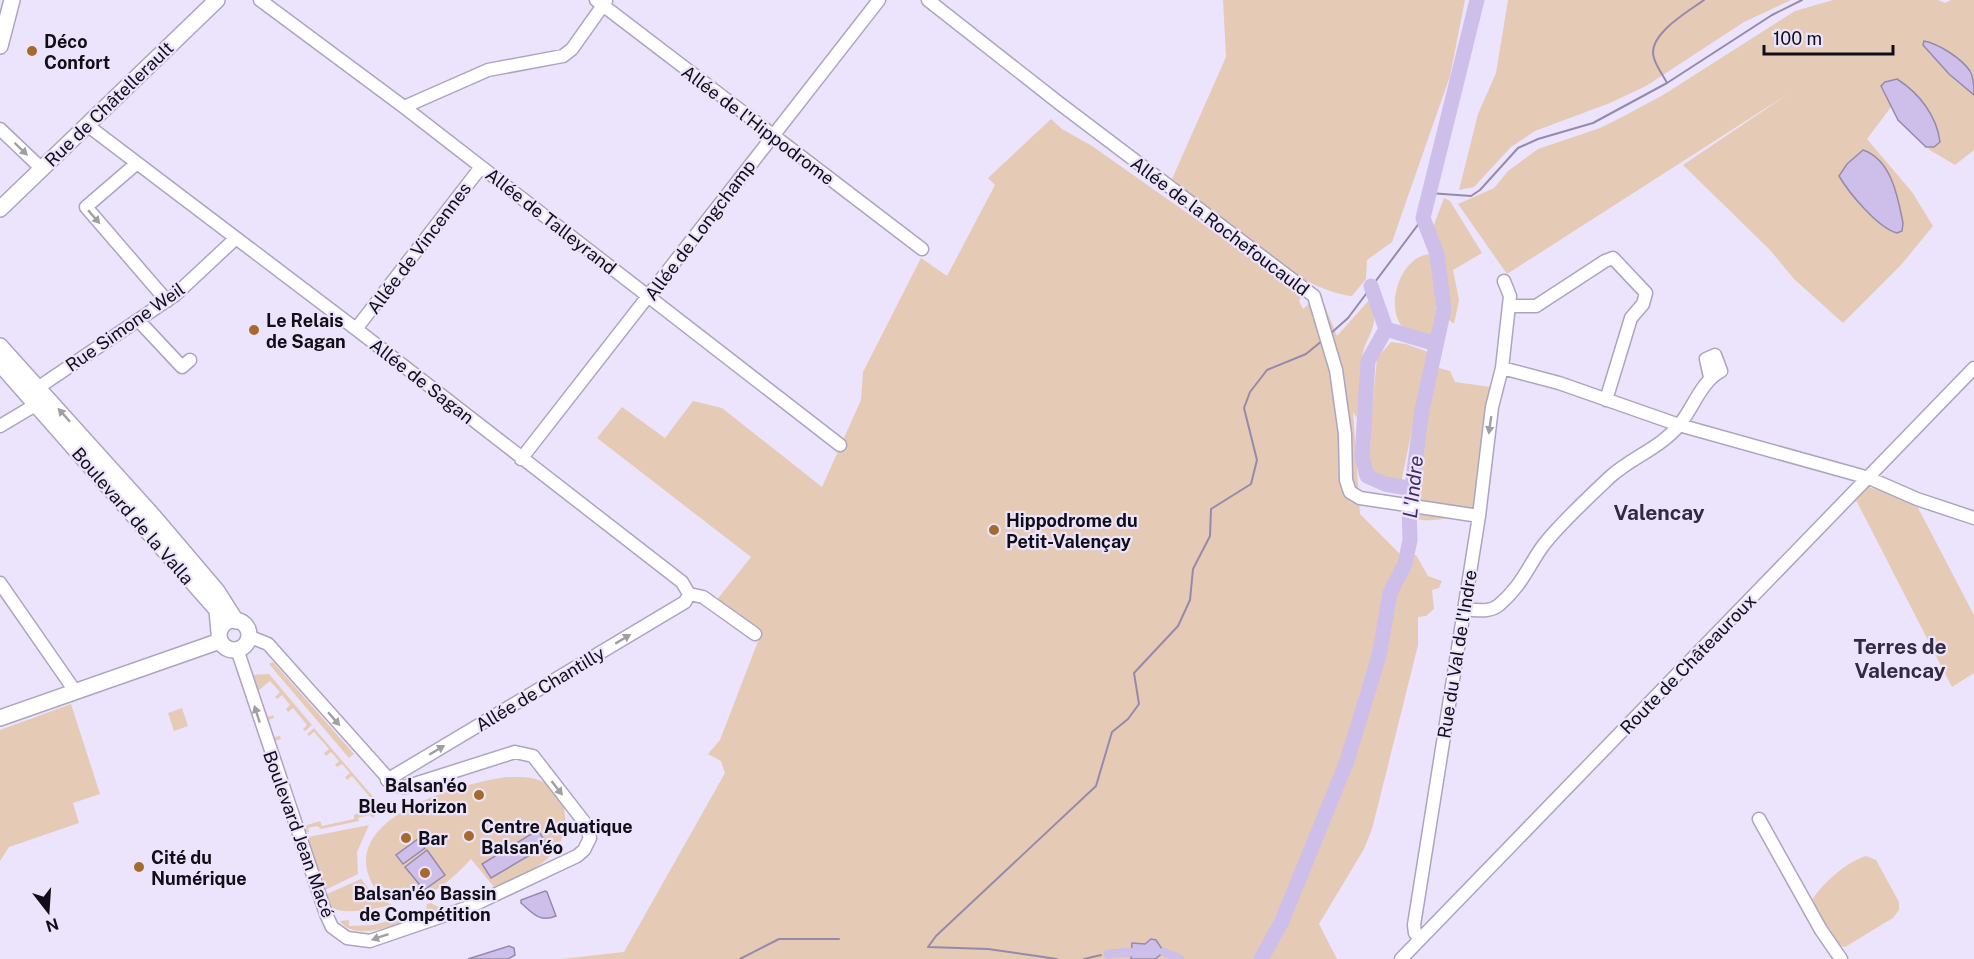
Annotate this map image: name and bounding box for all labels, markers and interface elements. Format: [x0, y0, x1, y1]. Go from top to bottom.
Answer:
scale bar [1764, 18, 1893, 56]
text: 100 m [1773, 28, 1822, 49]
place label: Déco Confort [44, 31, 110, 73]
street label: Rue de Châtellerault [40, 37, 178, 171]
marker: Déco Confort [25, 44, 39, 58]
street label: Allée de l'Hippodrome [678, 61, 838, 189]
one-way arrow [13, 141, 27, 155]
street label: Allée de la Rochefoucauld [1127, 152, 1313, 300]
street label: Allée de Longchamp [640, 156, 760, 304]
street label: Allée de Talleyrand [482, 164, 620, 278]
street label: Allée de Vincennes [363, 178, 475, 318]
one-way arrow [87, 209, 100, 224]
street label: Rue Simone Weil [62, 278, 188, 376]
place label: Le Relais de Sagan [266, 310, 346, 352]
marker: Le Relais de Sagan [247, 323, 261, 337]
street label: Allée de Sagan [366, 334, 478, 428]
one-way arrow [58, 408, 71, 423]
one-way arrow [1485, 415, 1494, 434]
street label: Boulevard de la Valla [68, 443, 198, 589]
water label: L'Indre [1398, 454, 1428, 519]
district label: Valencay [1613, 500, 1705, 525]
place label: Hippodrome du Petit-Valençay [1006, 510, 1138, 552]
marker: Hippodrome du Petit-Valençay [987, 523, 1001, 537]
street label: Rue du Val de l'Indre [1433, 568, 1481, 740]
street label: Route de Châteauroux [1616, 590, 1760, 738]
one-way arrow [615, 634, 632, 644]
district label: Terres de Valencay [1853, 634, 1947, 683]
street label: Allée de Chantilly [472, 642, 609, 736]
one-way arrow [252, 705, 261, 723]
one-way arrow [327, 712, 341, 727]
one-way arrow [429, 745, 446, 755]
street label: Boulevard Jean Macé [259, 748, 339, 920]
place label: Balsan'éo Bleu Horizon [358, 775, 467, 817]
one-way arrow [551, 780, 563, 795]
marker: Balsan'éo Bleu Horizon [472, 788, 486, 802]
place label: Centre Aquatique Balsan'éo [481, 816, 633, 858]
place label: Bar [418, 828, 449, 849]
marker: Centre Aquatique Balsan'éo [462, 829, 476, 843]
marker: Bar [399, 831, 413, 845]
place label: Cité du Numérique [151, 847, 247, 889]
marker: Cité du Numérique [132, 860, 146, 874]
marker: Balsan'éo Bassin de Compétition [418, 866, 432, 880]
north arrow [18, 881, 78, 941]
place label: Balsan'éo Bassin de Compétition [353, 883, 497, 925]
text: N [43, 914, 61, 936]
one-way arrow [371, 933, 389, 943]

